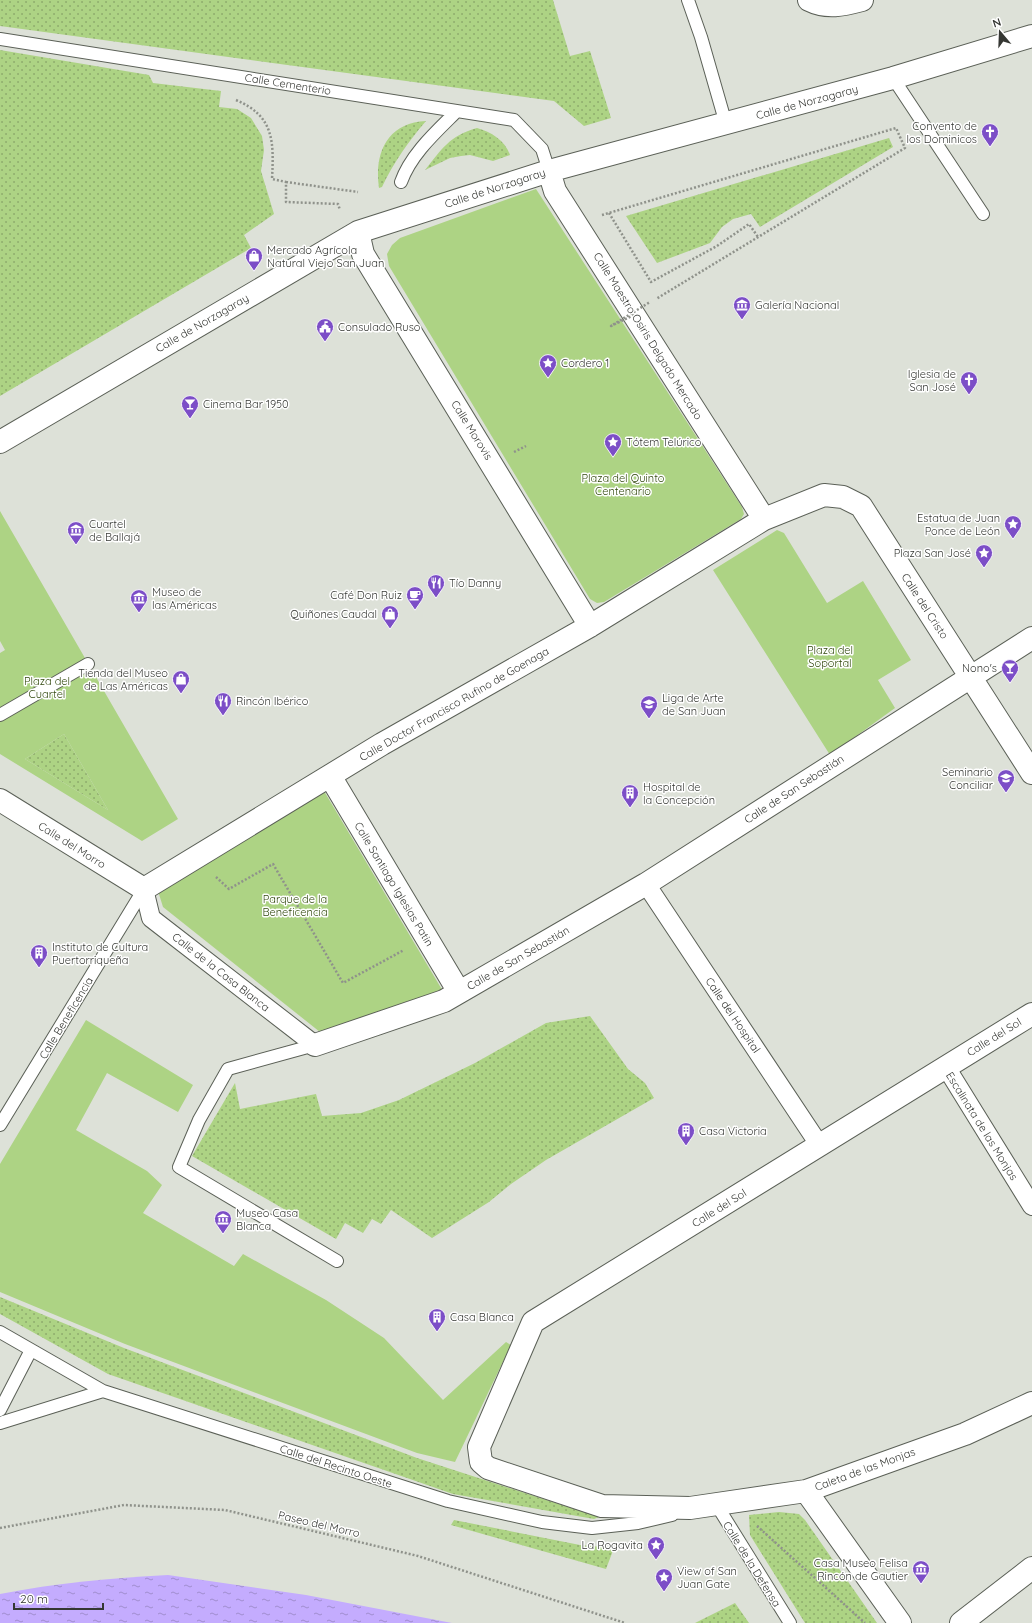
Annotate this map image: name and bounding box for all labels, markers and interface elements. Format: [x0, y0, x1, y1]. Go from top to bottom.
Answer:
north arrow [980, 12, 1020, 52]
text: N [991, 15, 1003, 30]
street label: Calle Cementerio [244, 70, 332, 98]
street label: Calle de Norzagaray [754, 82, 860, 122]
place label: Convento de los Dominicos [907, 119, 977, 146]
church icon: Convento de los Dominicos [980, 122, 1000, 147]
street label: Calle de Norzagaray [443, 165, 547, 211]
place label: Mercado Agrícola Natural Viejo San Juan [267, 243, 384, 270]
shop icon: Mercado Agrícola Natural Viejo San Juan [244, 246, 264, 271]
street label: Calle Maestro Osiris Delgado Mercado [590, 250, 706, 423]
street label: Calle de Norzagaray [153, 291, 251, 355]
museum icon: Galería Nacional [732, 295, 752, 320]
place label: Galería Nacional [755, 298, 839, 312]
public building icon: Consulado Ruso [315, 317, 335, 342]
place label: Consulado Ruso [338, 320, 421, 334]
place icon: Cordero 1 [538, 353, 558, 378]
place label: Cordero 1 [561, 356, 609, 370]
place label: Iglesia de San José [908, 367, 956, 394]
church icon: Iglesia de San José [959, 370, 979, 395]
bar icon: Cinema Bar 1950 [180, 394, 200, 419]
place label: Cinema Bar 1950 [203, 397, 289, 411]
street label: Calle Morovis [448, 398, 496, 462]
place icon: Tótem Telúrico [603, 432, 623, 457]
place label: Tótem Telúrico [626, 435, 702, 449]
park label: Plaza del Quinto Centenario [582, 471, 665, 498]
place label: Estatua de Juan Ponce de León [917, 511, 1000, 538]
place icon: Estatua de Juan Ponce de León [1003, 514, 1023, 539]
place label: Cuartel de Ballajá [89, 517, 140, 544]
museum icon: Cuartel de Ballajá [66, 520, 86, 545]
place icon: Plaza San José [974, 543, 994, 568]
place label: Plaza San José [894, 546, 971, 560]
street label: Calle del Cristo [899, 570, 952, 642]
restaurant icon: Tío Danny [426, 573, 446, 598]
place label: Tío Danny [449, 576, 501, 590]
place label: Museo de las Américas [152, 585, 217, 612]
cafe icon: Café Don Ruiz [405, 585, 425, 610]
museum icon: Museo de las Américas [129, 588, 149, 613]
place label: Café Don Ruiz [330, 588, 402, 602]
shop icon: Quiñones Caudal [380, 604, 400, 629]
place label: Quiñones Caudal [290, 607, 377, 621]
park label: Plaza del Soportal [807, 643, 853, 670]
street label: Calle Doctor Francisco Rufino de Goenaga [357, 644, 551, 764]
bar icon: Nono's [1000, 658, 1020, 683]
place label: Nono's [962, 661, 997, 675]
place label: Tienda del Museo de Las Américas [78, 666, 168, 693]
shop icon: Tienda del Museo de Las Américas [171, 669, 191, 694]
park label: Plaza del Cuartel [24, 674, 70, 701]
restaurant icon: Rincón Ibérico [213, 691, 233, 716]
place label: Liga de Arte de San Juan [662, 691, 726, 718]
place label: Rincón Ibérico [236, 694, 309, 708]
school or university icon: Liga de Arte de San Juan [639, 694, 659, 719]
street label: Calle de San Sebastián [741, 752, 847, 826]
place label: Seminario Conciliar [942, 765, 994, 792]
school or university icon: Seminario Conciliar [996, 768, 1016, 793]
place label: Hospital de la Concepción [643, 780, 715, 807]
building icon: Hospital de la Concepción [620, 783, 640, 808]
street label: Calle del Morro [36, 819, 109, 872]
street label: Calle Santiago Iglesias Patin [351, 819, 437, 949]
park label: Parque de la Beneficencia [262, 892, 328, 919]
street label: Calle de San Sebastián [464, 923, 572, 993]
street label: Calle de la Casa Blanca [169, 930, 273, 1014]
place label: Instituto de Cultura Puertorriqueña [52, 940, 148, 967]
building icon: Instituto de Cultura Puertorriqueña [29, 943, 49, 968]
street label: Calle Beneficencia [36, 974, 96, 1062]
street label: Calle del Hospital [703, 975, 763, 1055]
street label: Calle del Sol [964, 1015, 1024, 1059]
street label: Escalinata de las Monjas [943, 1069, 1021, 1183]
building icon: Casa Victoria [676, 1121, 696, 1146]
place label: Casa Victoria [699, 1124, 767, 1138]
street label: Calle del Sol [689, 1186, 749, 1230]
place label: Museo Casa Blanca [236, 1206, 298, 1233]
museum icon: Museo Casa Blanca [213, 1209, 233, 1234]
building icon: Casa Blanca [427, 1307, 447, 1332]
place label: Casa Blanca [450, 1310, 514, 1324]
street label: Calle del Recinto Oeste [278, 1441, 394, 1491]
street label: Caleta de las Monjas [813, 1444, 917, 1494]
street label: Paseo del Morro [277, 1508, 361, 1540]
street label: Calle de la Defensa [720, 1519, 784, 1609]
place icon: La Rogavita [646, 1535, 666, 1560]
place label: La Rogavita [582, 1538, 643, 1552]
place label: Casa Museo Felisa Rincón de Gautier [814, 1556, 909, 1583]
museum icon: Casa Museo Felisa Rincón de Gautier [911, 1559, 931, 1584]
place label: View of San Juan Gate [677, 1564, 737, 1591]
place icon: View of San Juan Gate [654, 1567, 674, 1592]
scale bar [14, 1585, 103, 1611]
text: 20 m [20, 1591, 48, 1606]

